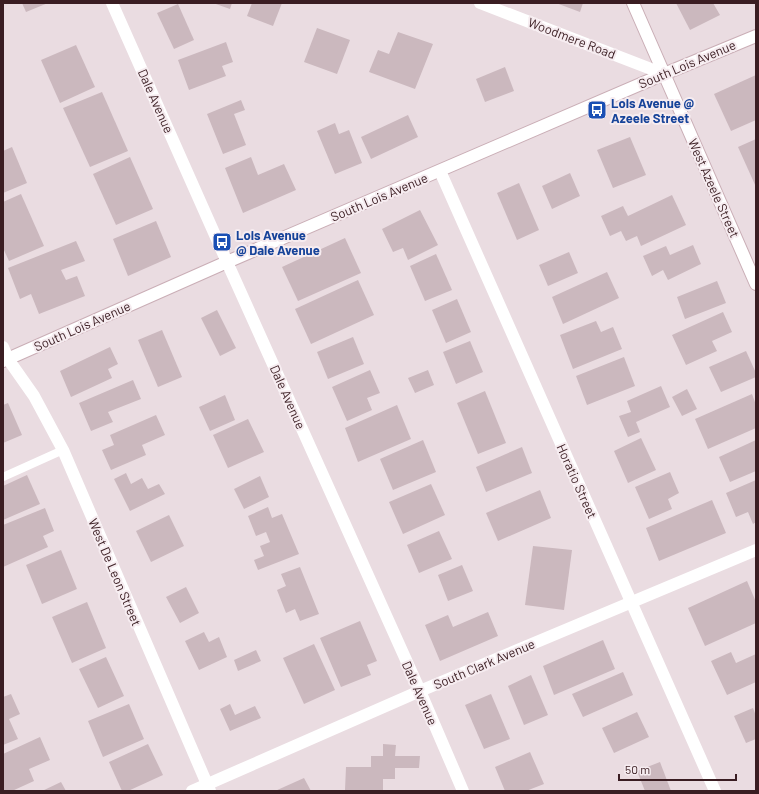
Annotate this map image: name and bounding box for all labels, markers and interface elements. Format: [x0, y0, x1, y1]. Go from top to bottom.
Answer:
street label: Woodmere Road [526, 14, 618, 62]
street label: South Lois Avenue [636, 36, 738, 92]
street label: Dale Avenue [135, 66, 177, 136]
place label: Lois Avenue @ Azeele Street [611, 95, 694, 126]
bus stop icon: Lois Avenue @ Azeele Street [586, 99, 608, 121]
street label: West Azeele Street [685, 136, 743, 240]
street label: South Lois Avenue [328, 169, 430, 225]
place label: Lois Avenue @ Dale Avenue [236, 227, 320, 258]
bus stop icon: Lois Avenue @ Dale Avenue [211, 231, 233, 253]
street label: South Lois Avenue [31, 298, 133, 354]
street label: Dale Avenue [267, 362, 309, 432]
street label: Horatio Street [553, 441, 601, 521]
street label: West De Leon Street [85, 516, 145, 628]
street label: South Clark Avenue [431, 635, 537, 693]
street label: Dale Avenue [399, 658, 441, 728]
scale bar [619, 756, 736, 782]
text: 50 m [625, 762, 650, 776]

